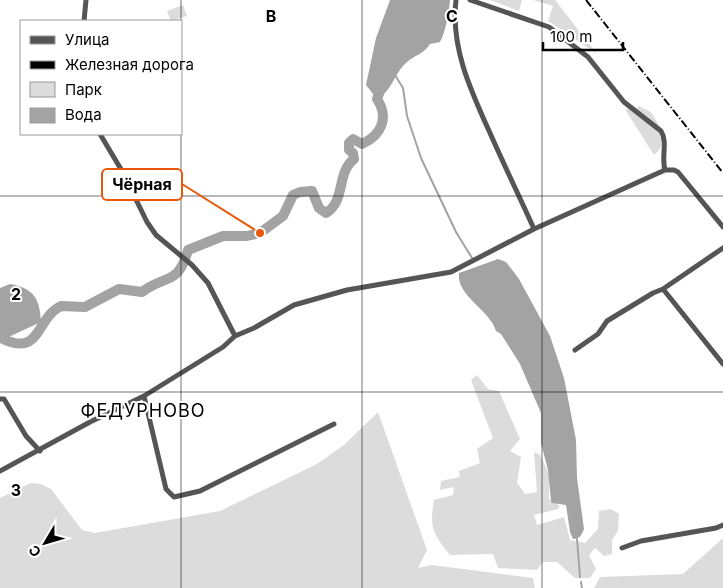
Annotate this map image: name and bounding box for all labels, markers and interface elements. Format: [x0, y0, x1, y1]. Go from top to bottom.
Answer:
text: B [266, 6, 276, 26]
text: C [446, 6, 458, 26]
legend [20, 20, 182, 135]
scale bar [543, 20, 623, 52]
text: 100 m [550, 27, 592, 46]
text: Улица [65, 30, 109, 49]
text: Железная дорога [65, 55, 194, 74]
text: Парк [65, 80, 102, 99]
text: Вода [65, 105, 102, 124]
callout: Чёрная [102, 169, 182, 200]
text: Чёрная [112, 174, 172, 194]
text: 2 [11, 284, 21, 304]
district label: ФЕДУРНОВО [81, 400, 205, 421]
text: 3 [11, 480, 21, 500]
north arrow [20, 518, 70, 568]
text: С [24, 542, 44, 561]

